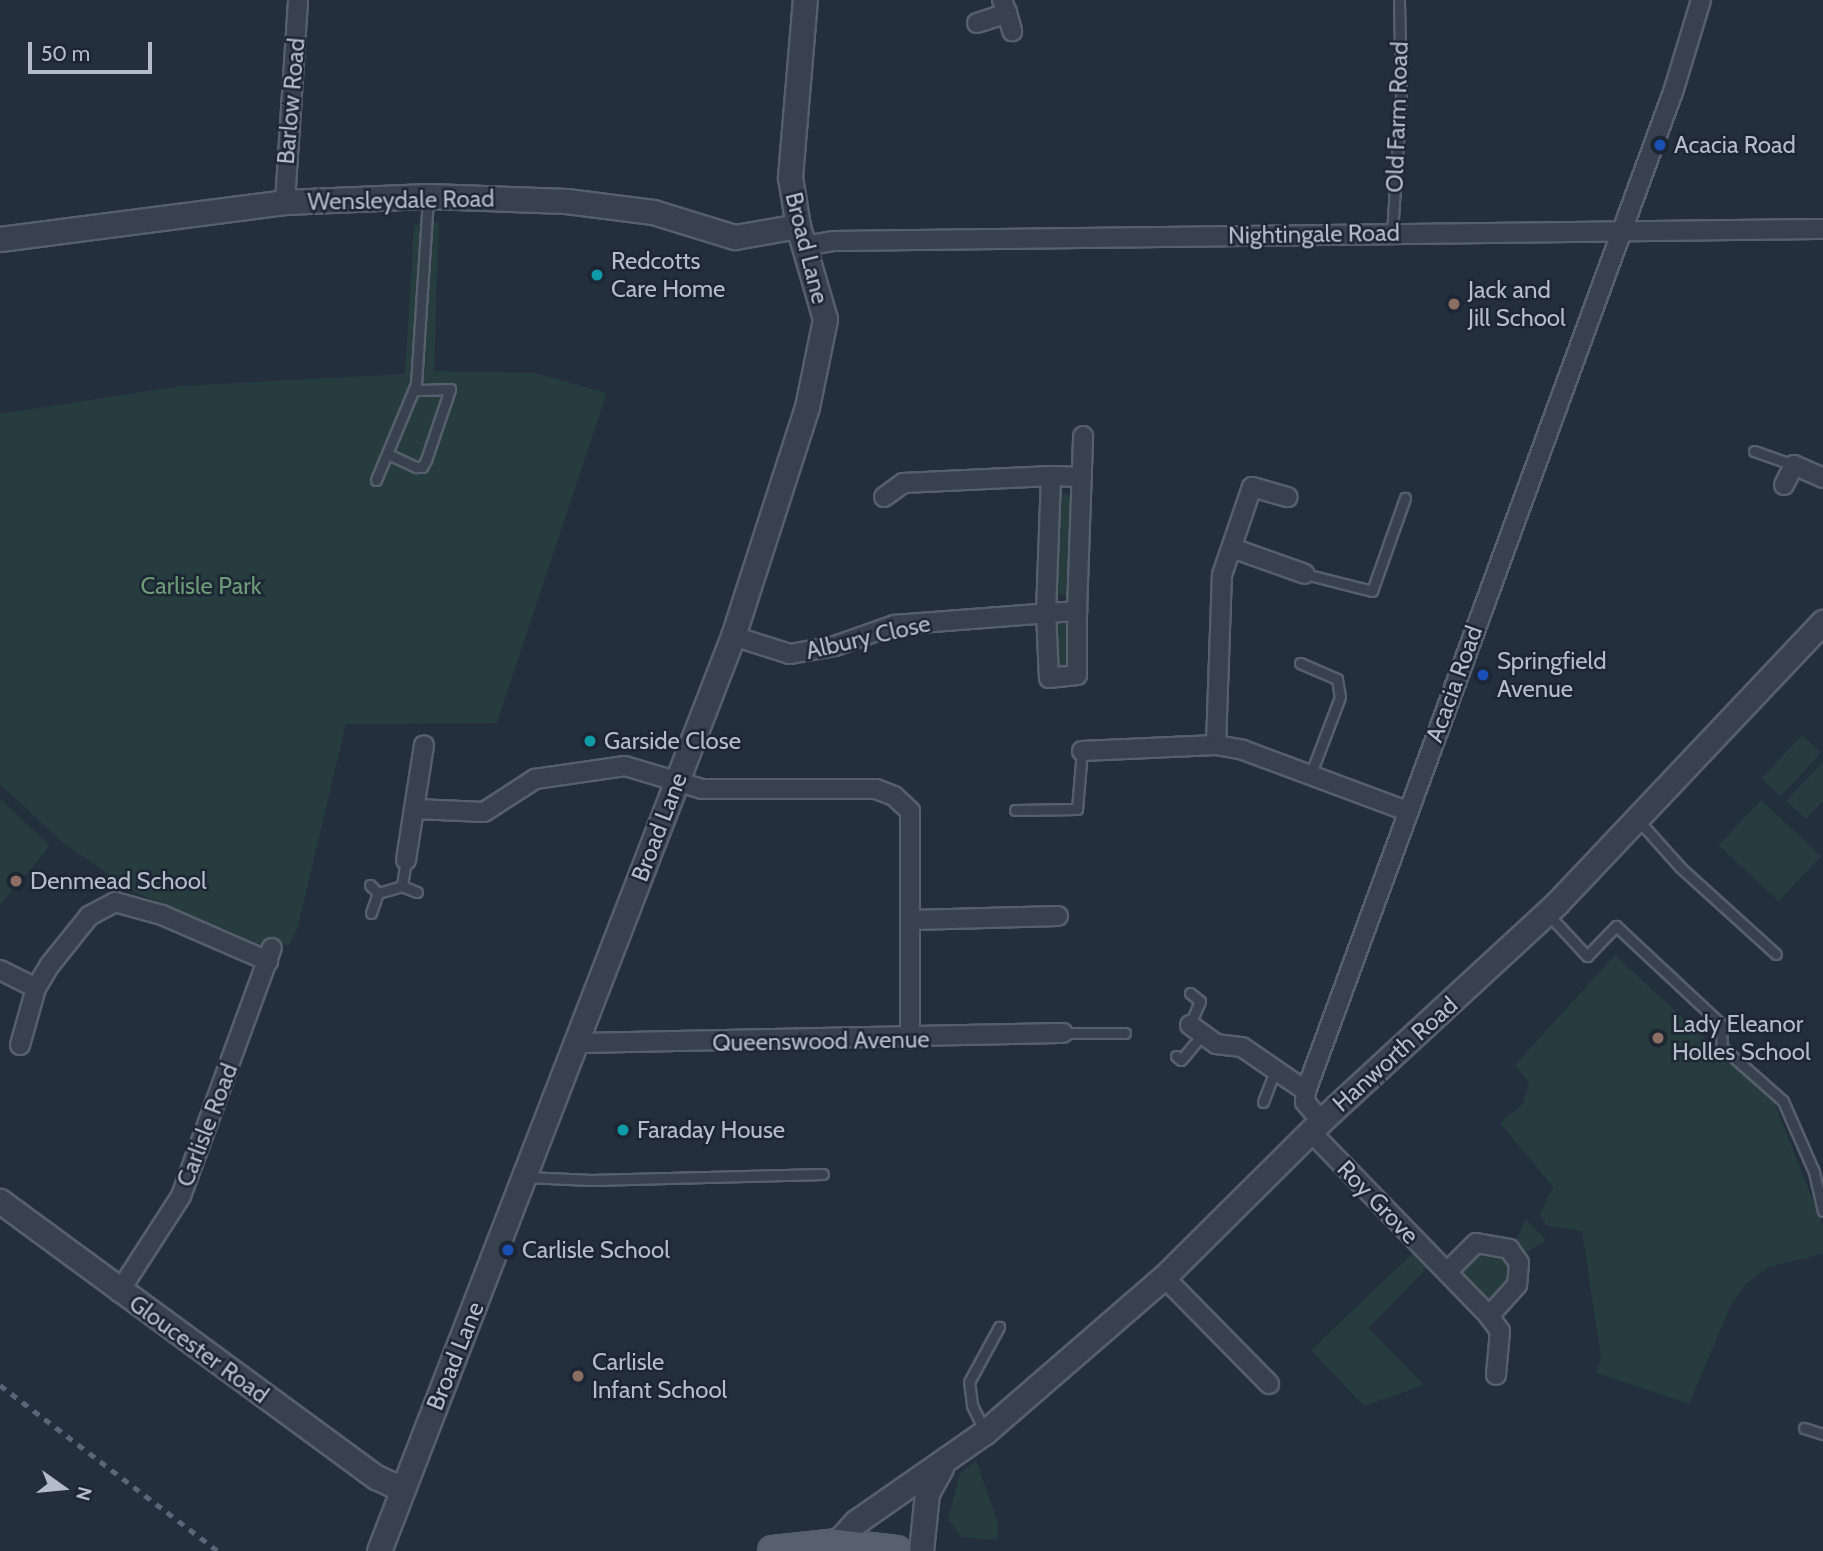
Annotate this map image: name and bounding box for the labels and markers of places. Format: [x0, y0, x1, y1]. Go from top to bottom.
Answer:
place label: Acacia Road [1674, 131, 1796, 159]
marker: Acacia Road [1652, 137, 1668, 153]
place label: Redcotts Care Home [611, 247, 725, 303]
marker: Redcotts Care Home [589, 267, 605, 283]
place label: Jack and Jill School [1468, 276, 1566, 332]
marker: Jack and Jill School [1446, 296, 1462, 312]
place label: Springfield Avenue [1497, 647, 1606, 703]
marker: Springfield Avenue [1475, 667, 1491, 683]
place label: Garside Close [604, 727, 741, 755]
marker: Garside Close [582, 733, 598, 749]
place label: Denmead School [30, 867, 207, 895]
marker: Denmead School [8, 873, 24, 889]
place label: Lady Eleanor Holles School [1672, 1010, 1811, 1066]
marker: Lady Eleanor Holles School [1650, 1030, 1666, 1046]
place label: Faraday House [637, 1116, 785, 1144]
marker: Faraday House [615, 1122, 631, 1138]
place label: Carlisle School [522, 1236, 670, 1264]
marker: Carlisle School [500, 1242, 516, 1258]
place label: Carlisle Infant School [592, 1348, 727, 1404]
marker: Carlisle Infant School [570, 1368, 586, 1384]

